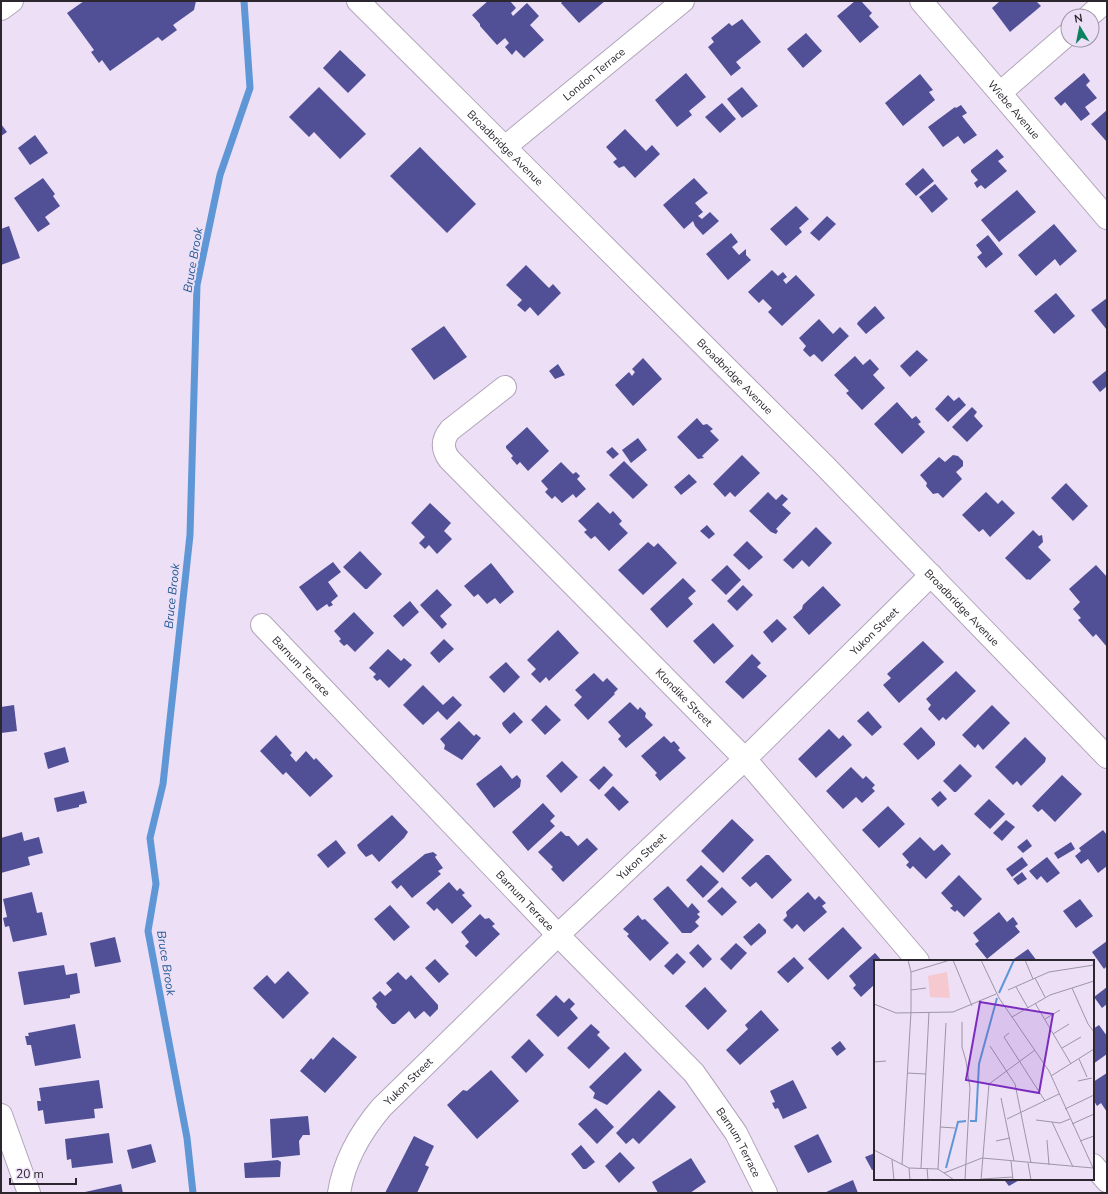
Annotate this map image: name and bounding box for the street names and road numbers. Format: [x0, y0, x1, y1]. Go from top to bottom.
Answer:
street label: London Terrace [560, 44, 629, 104]
street label: Wiebe Avenue [984, 77, 1043, 143]
street label: Broadbridge Avenue [464, 107, 546, 189]
street label: Broadbridge Avenue [693, 336, 776, 418]
street label: Broadbridge Avenue [921, 566, 1003, 650]
street label: Yukon Street [846, 604, 902, 660]
street label: Barnum Terrace [269, 633, 333, 700]
street label: Klondike Street [652, 665, 716, 730]
street label: Yukon Street [613, 830, 670, 884]
street label: Barnum Terrace [492, 867, 557, 934]
street label: Yukon Street [380, 1054, 436, 1110]
street label: Barnum Terrace [712, 1105, 764, 1180]

